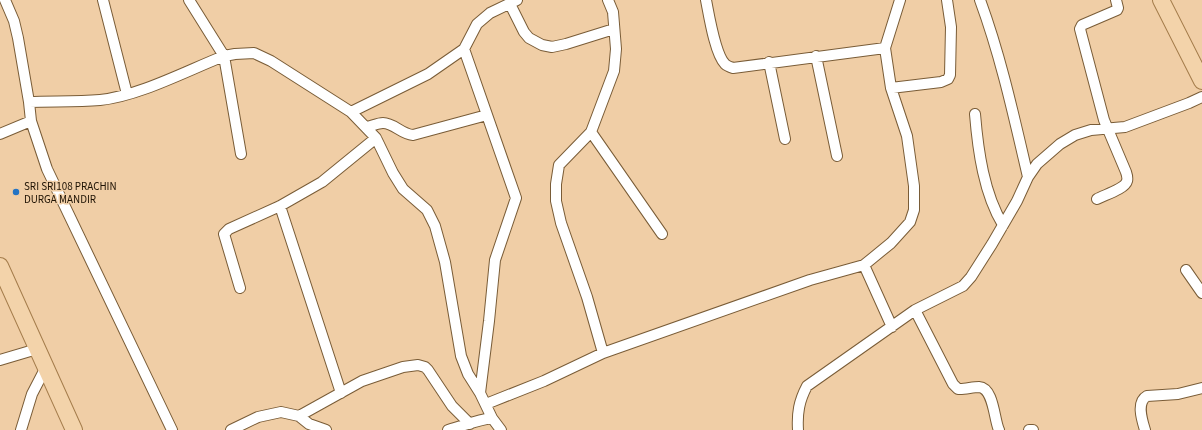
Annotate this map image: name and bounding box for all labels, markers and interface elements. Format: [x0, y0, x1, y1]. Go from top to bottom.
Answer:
place label: SRI SRI108 PRACHIN DURGA MANDIR [24, 179, 117, 207]
marker: SRI SRI108 PRACHIN DURGA MANDIR [11, 187, 21, 197]

